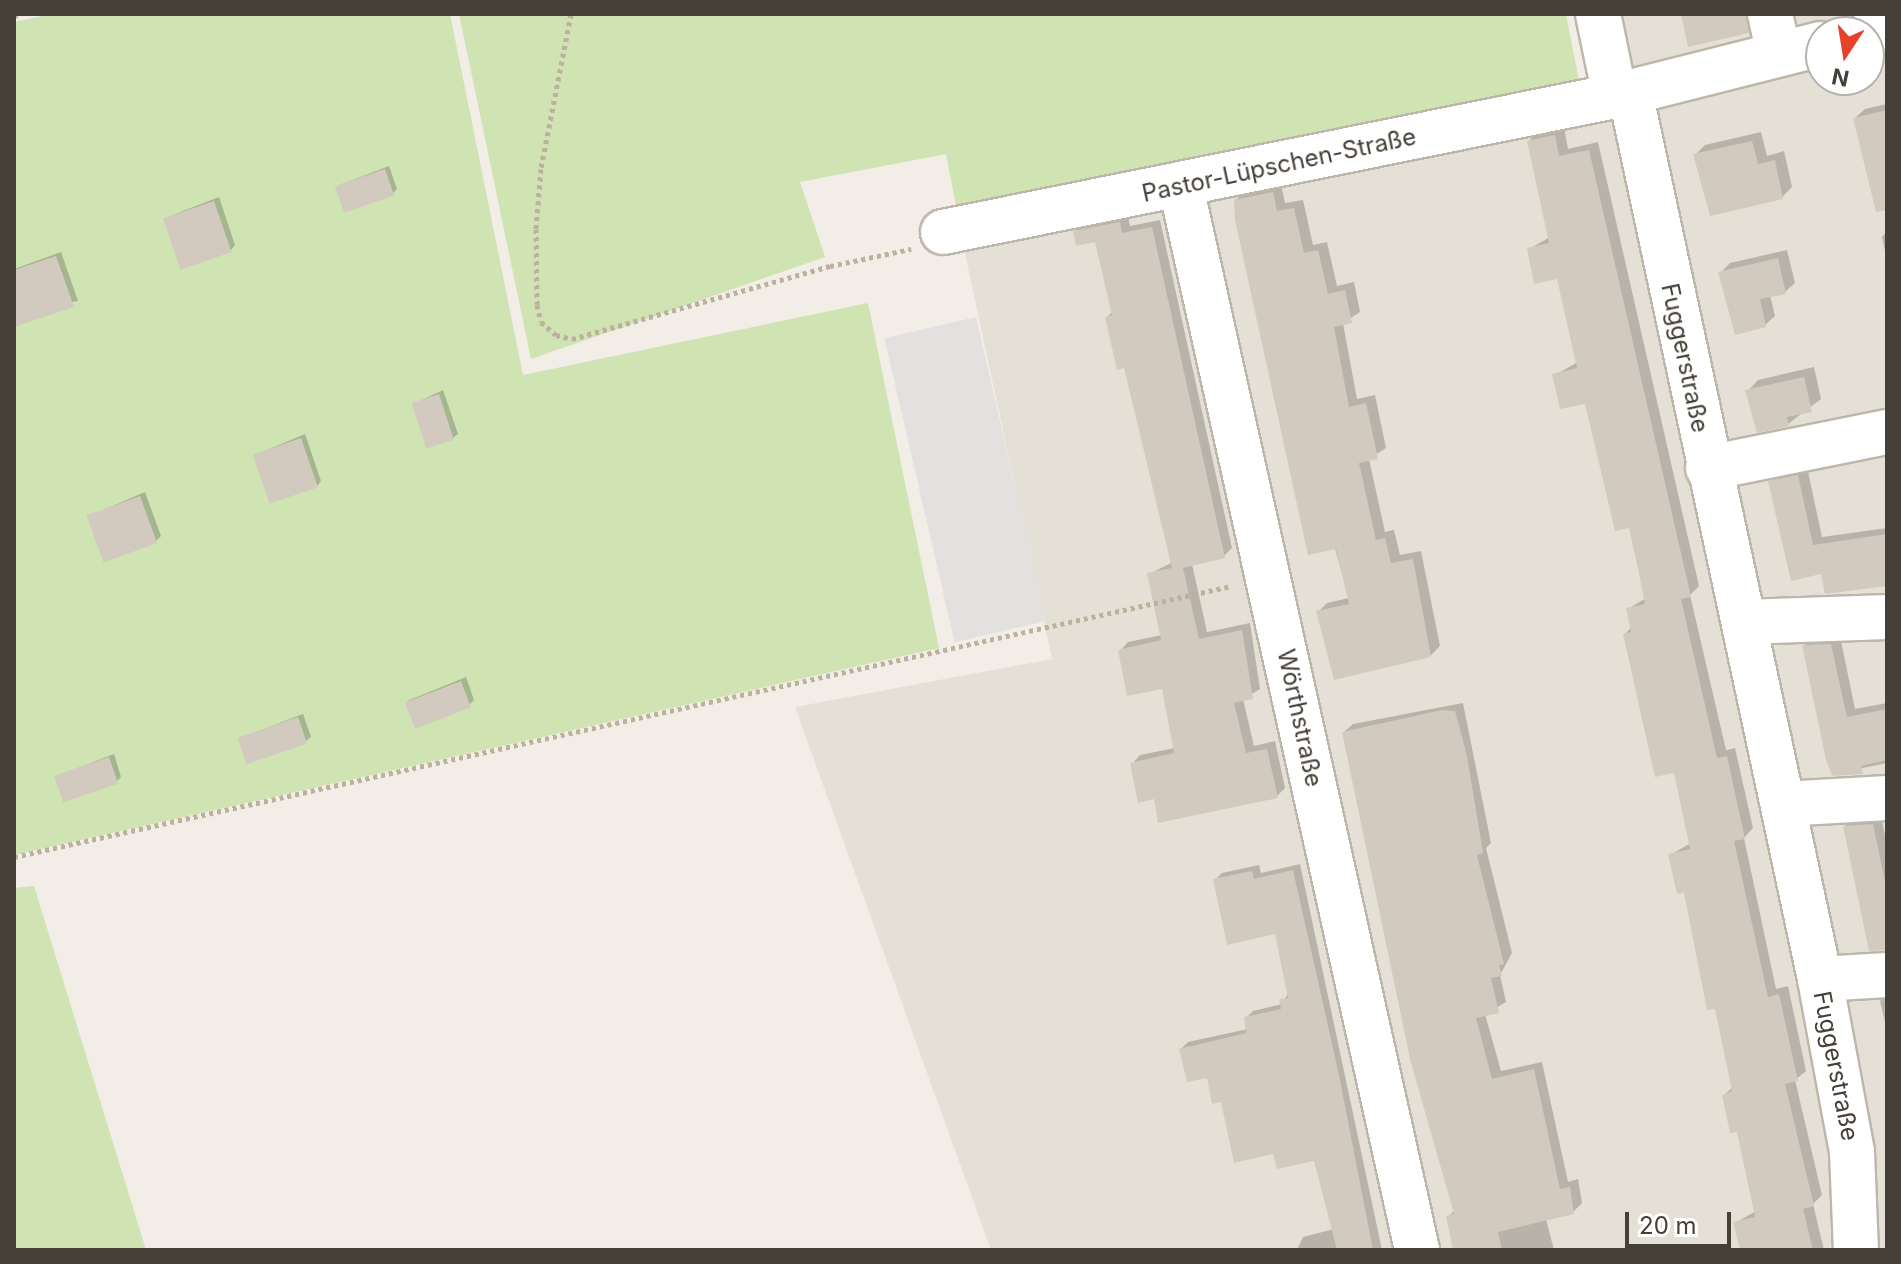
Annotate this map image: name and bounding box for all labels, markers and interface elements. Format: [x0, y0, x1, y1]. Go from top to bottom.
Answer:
north arrow [1805, 16, 1885, 96]
text: N [1830, 63, 1851, 92]
street label: Pastor-Lüpschen-Straße [1139, 122, 1419, 208]
street label: Fuggerstraße [1655, 281, 1715, 435]
street label: Wörthstraße [1271, 646, 1329, 790]
street label: Fuggerstraße [1807, 989, 1865, 1143]
scale bar [1629, 1196, 1735, 1246]
text: 20 m [1639, 1211, 1697, 1240]

